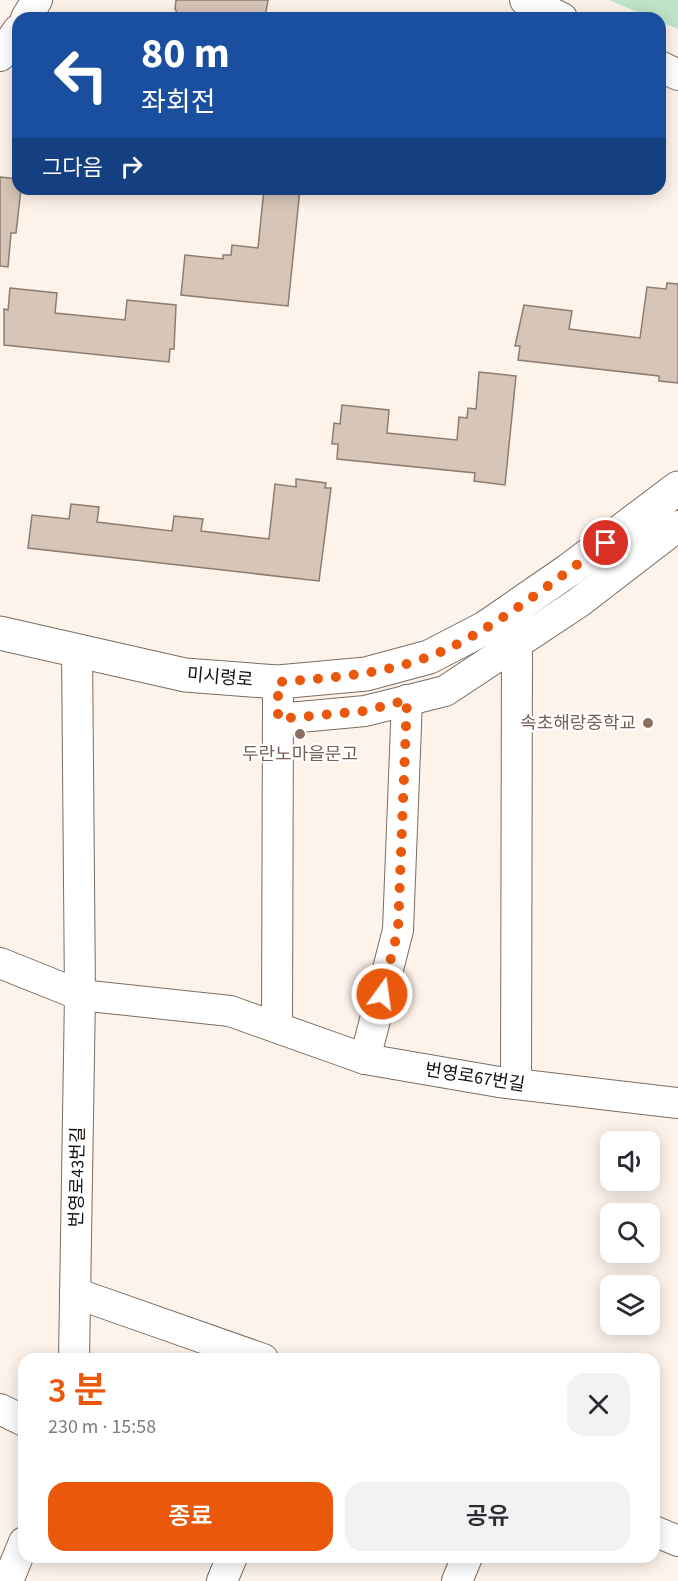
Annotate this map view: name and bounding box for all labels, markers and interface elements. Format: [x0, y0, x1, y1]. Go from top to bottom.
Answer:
text: 80 m [141, 24, 230, 84]
icon: left [42, 36, 120, 114]
text: 좌회전 [141, 83, 216, 122]
icon: right [115, 150, 148, 183]
text: 그다음 [42, 152, 103, 184]
pin [580, 517, 631, 568]
icon: arrive [589, 526, 622, 559]
street label: 미시령로 [186, 662, 254, 693]
place label: 속초해랑중학교 [520, 711, 636, 736]
marker: 속초해랑중학교 [641, 716, 655, 730]
marker: 두란노마을문고 [293, 727, 307, 741]
place label: 두란노마을문고 [242, 742, 358, 767]
position arrow [350, 962, 414, 1026]
street label: 번영로67번길 [423, 1057, 527, 1098]
street label: 번영로43번길 [64, 1126, 91, 1228]
map controls [600, 1131, 660, 1335]
button: sound [600, 1131, 660, 1191]
button: search [600, 1203, 660, 1263]
button: layers [600, 1275, 660, 1335]
text: 3 분 [48, 1365, 107, 1416]
button: close [567, 1373, 630, 1436]
text: 230 m · 15:58 [48, 1413, 156, 1441]
button: 종료 [48, 1482, 333, 1551]
button: 공유 [345, 1482, 630, 1551]

